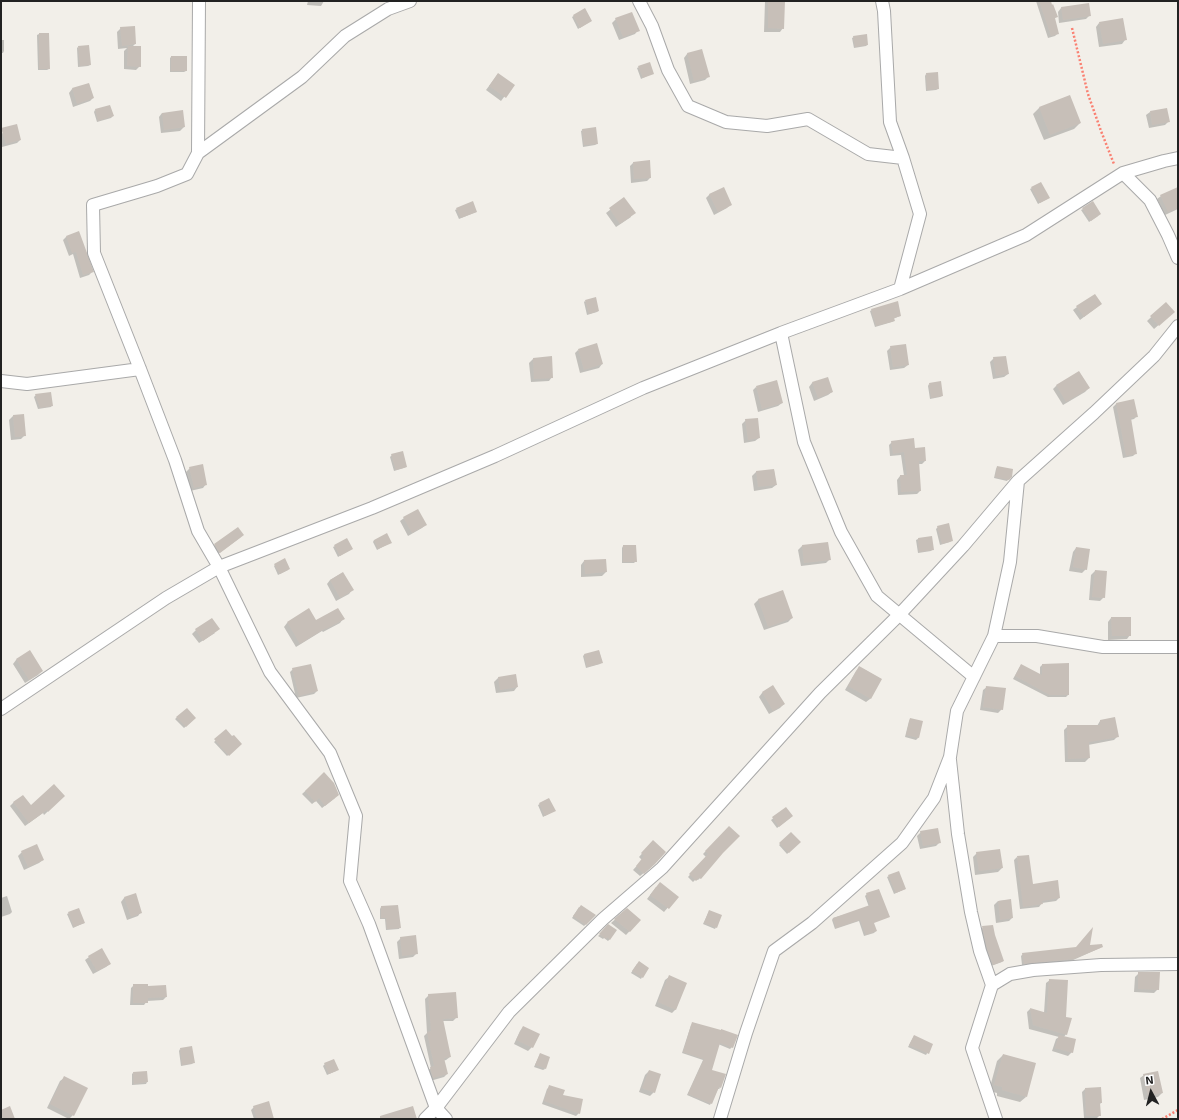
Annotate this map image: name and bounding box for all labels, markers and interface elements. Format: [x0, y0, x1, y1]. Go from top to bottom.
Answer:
north arrow [1131, 1072, 1171, 1112]
text: N [1145, 1073, 1154, 1087]

